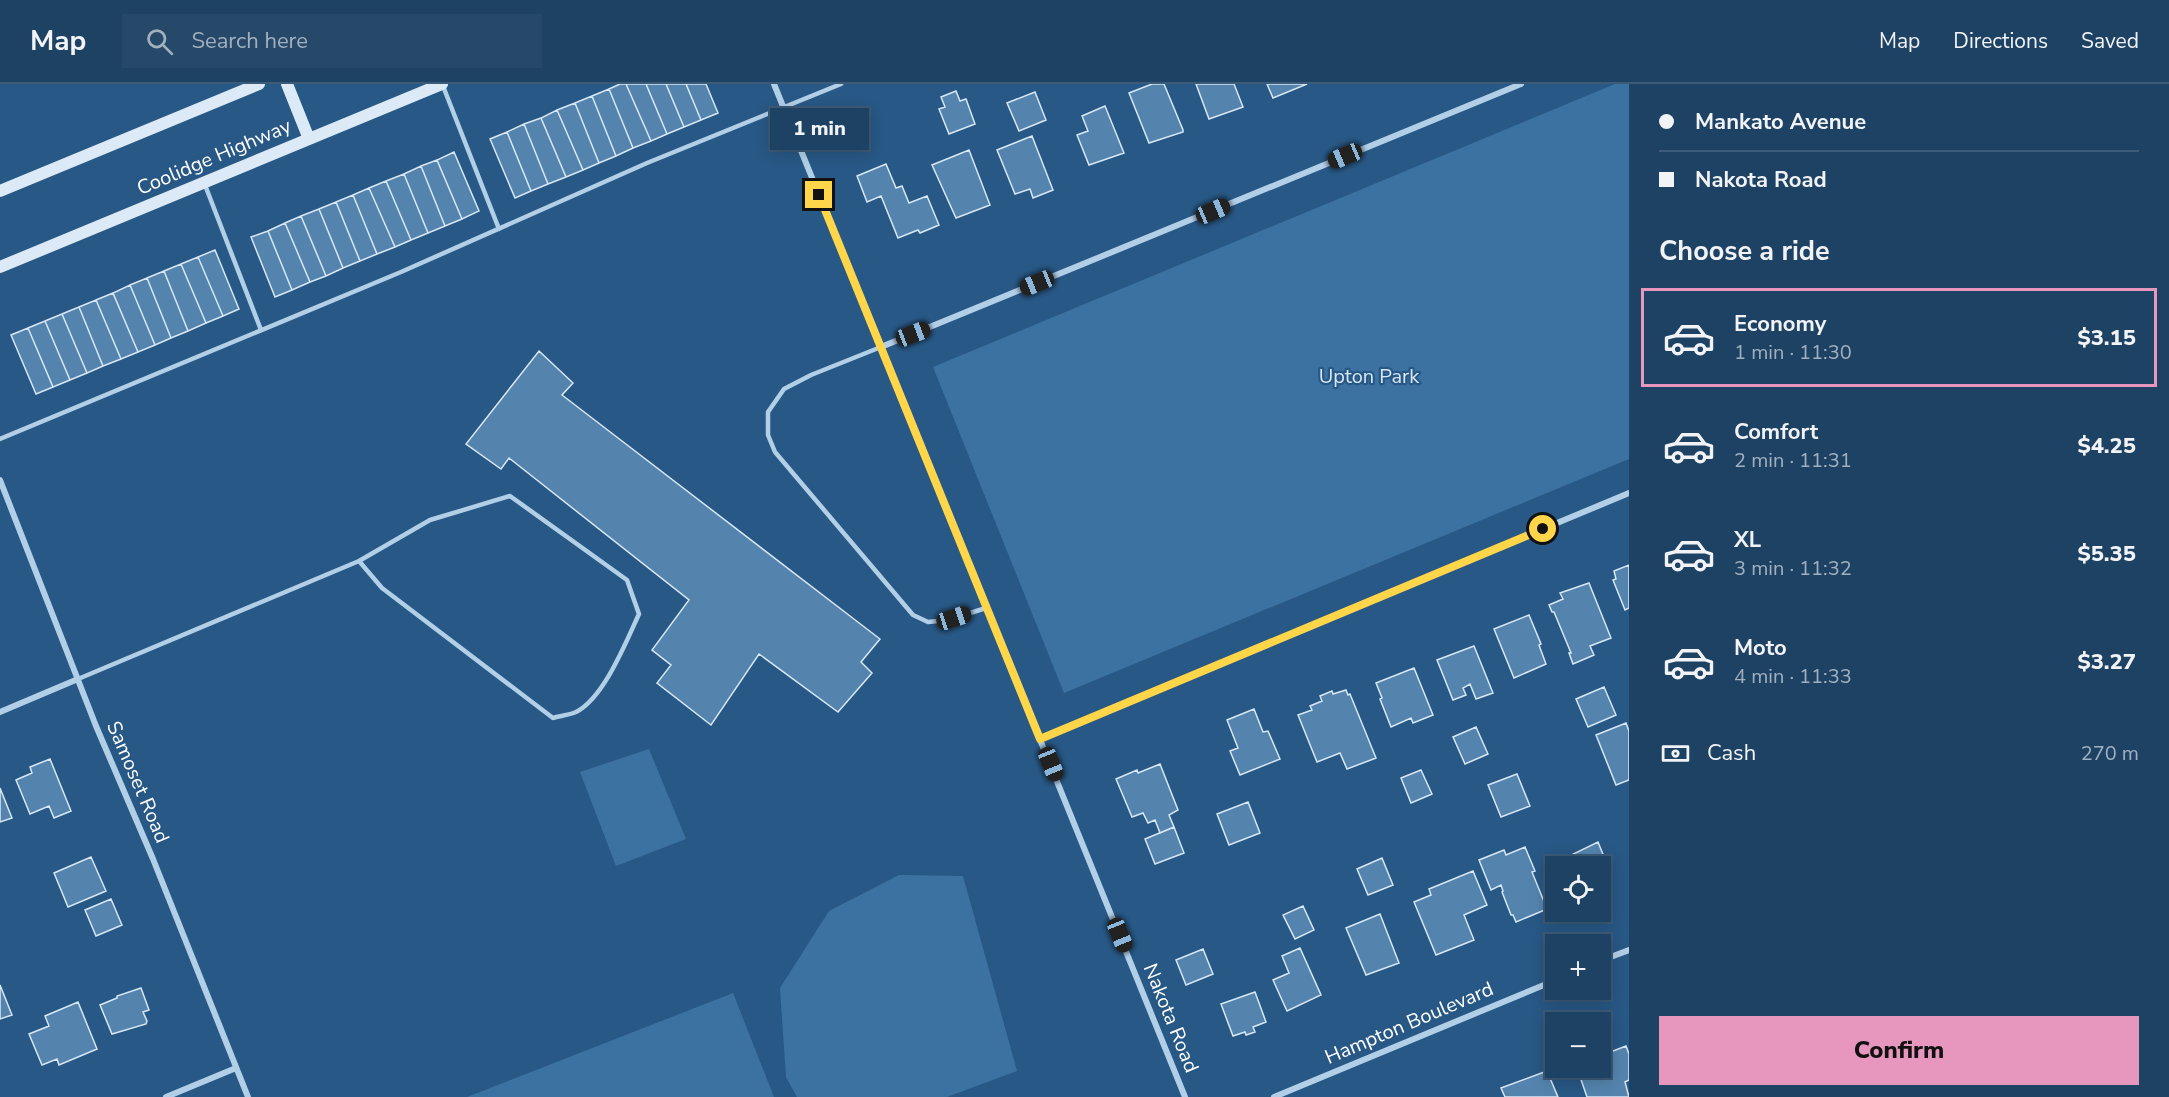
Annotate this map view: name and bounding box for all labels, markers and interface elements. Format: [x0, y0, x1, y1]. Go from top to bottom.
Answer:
search box [122, 14, 542, 68]
text: Map [30, 22, 86, 60]
icon: search [143, 25, 176, 58]
text: Search here [191, 26, 308, 56]
text: Map [1879, 27, 1920, 55]
text: Directions [1953, 27, 2048, 55]
text: Saved [2081, 27, 2139, 55]
text: Mankato Avenue [1695, 107, 1866, 137]
callout: 1 min [770, 108, 868, 150]
street label: Coolidge Highway [133, 112, 296, 202]
text: 1 min [793, 115, 846, 142]
car [1325, 141, 1365, 171]
text: Nakota Road [1695, 165, 1827, 195]
route end [805, 181, 832, 208]
car [1193, 196, 1233, 226]
text: Choose a ride [1659, 233, 1830, 270]
car [1017, 268, 1057, 298]
text: Economy [1734, 309, 1826, 339]
icon: car [1662, 311, 1716, 365]
car [893, 319, 933, 349]
text: $3.15 [2077, 323, 2136, 353]
text: 1 min · 11:30 [1734, 339, 1852, 366]
park label: Upton Park [1319, 363, 1420, 390]
text: Comfort [1734, 417, 1818, 447]
icon: car [1662, 419, 1716, 473]
text: $4.25 [2077, 431, 2136, 461]
text: 2 min · 11:31 [1734, 447, 1852, 474]
route start [1529, 515, 1556, 542]
text: XL [1734, 525, 1761, 555]
icon: car [1662, 527, 1716, 581]
text: $5.35 [2077, 539, 2136, 569]
text: 3 min · 11:32 [1734, 555, 1852, 582]
car [934, 604, 974, 632]
text: Moto [1734, 633, 1787, 663]
icon: car [1662, 635, 1716, 689]
text: $3.27 [2077, 647, 2136, 677]
text: 4 min · 11:33 [1734, 663, 1852, 690]
street label: Samoset Road [100, 717, 176, 847]
icon: cash [1659, 737, 1692, 770]
text: Cash [1707, 738, 1756, 768]
text: 270 m [2081, 740, 2139, 767]
car [1036, 744, 1066, 784]
map controls [1545, 856, 1611, 1078]
button: locate [1545, 856, 1611, 922]
car [1105, 915, 1135, 955]
button: + [1545, 934, 1611, 1000]
street label: Nakota Road [1137, 959, 1205, 1077]
street label: Hampton Boulevard [1321, 975, 1497, 1071]
button: − [1545, 1012, 1611, 1078]
button: Confirm [1659, 1016, 2139, 1085]

